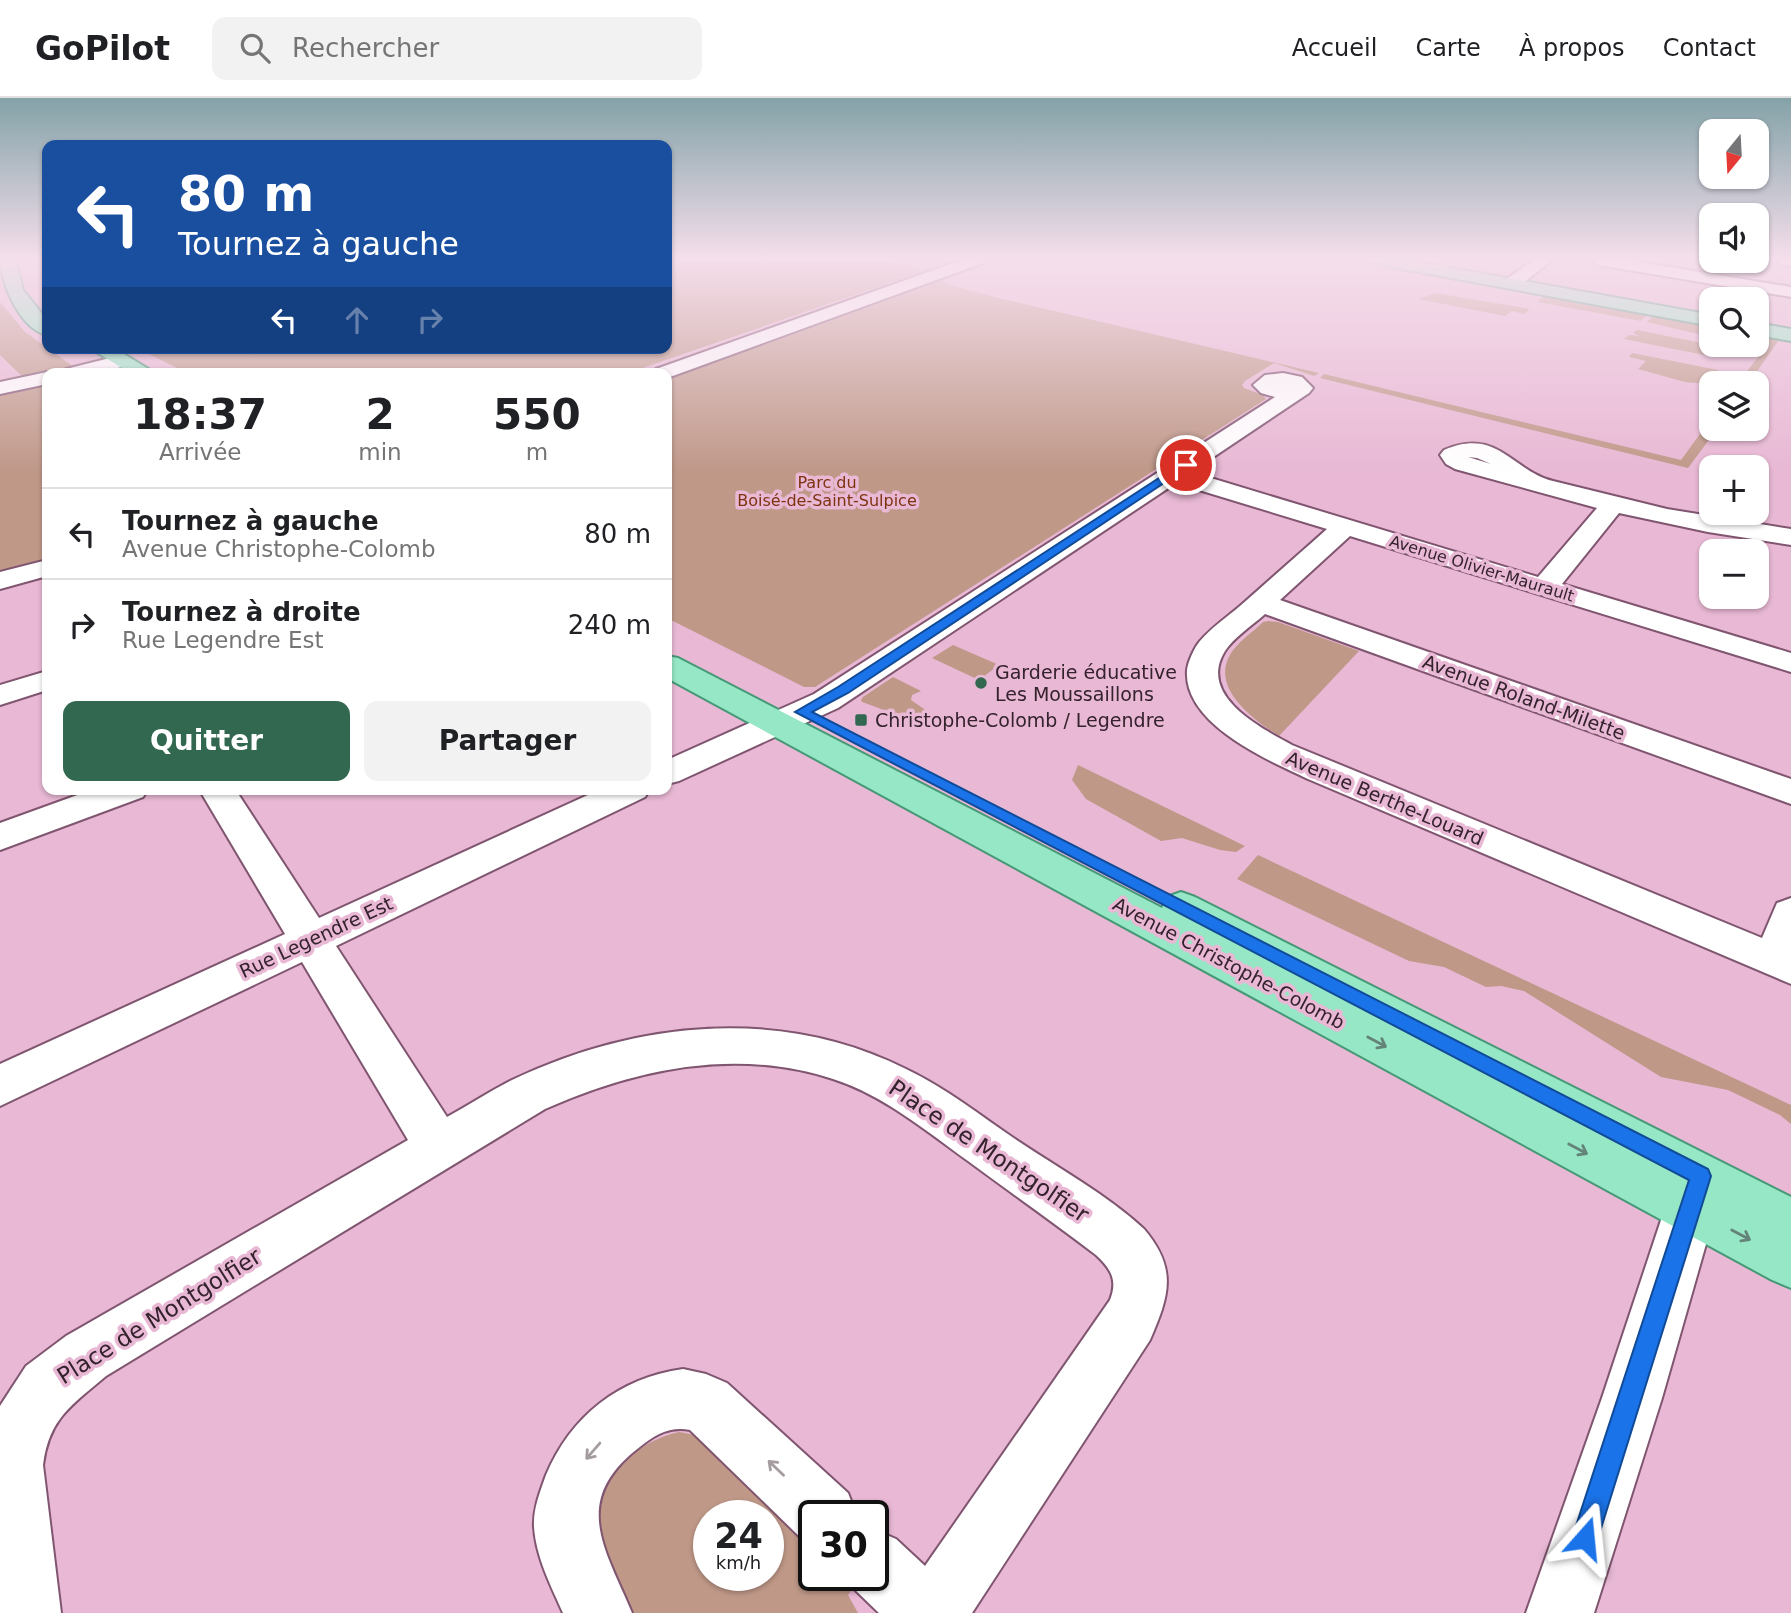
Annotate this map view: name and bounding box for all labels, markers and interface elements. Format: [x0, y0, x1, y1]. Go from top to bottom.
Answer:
search box [212, 17, 702, 80]
text: GoPilot [35, 29, 170, 68]
icon: search [236, 29, 274, 67]
text: Rechercher [292, 33, 439, 63]
text: Accueil [1292, 34, 1377, 62]
text: Carte [1415, 34, 1481, 62]
text: À propos [1519, 34, 1625, 62]
text: Contact [1663, 34, 1756, 62]
north arrow [1699, 119, 1769, 189]
map controls [1699, 119, 1769, 609]
text: 80 m [178, 166, 314, 223]
icon: left [63, 168, 154, 259]
button: sound [1699, 203, 1769, 273]
text: Tournez à gauche [178, 225, 459, 263]
button: search [1699, 287, 1769, 357]
icon: left [265, 301, 303, 339]
icon: ahead [338, 301, 376, 339]
icon: right [411, 301, 449, 339]
button: layers [1699, 371, 1769, 441]
text: 18:37 [133, 390, 267, 439]
text: 2 [365, 390, 395, 439]
text: 550 [493, 390, 581, 439]
pin [1156, 435, 1216, 495]
text: Arrivée [159, 439, 241, 465]
text: min [358, 439, 402, 465]
text: m [526, 439, 548, 465]
icon: arrive [1167, 446, 1205, 484]
button: + [1699, 455, 1769, 525]
park label: Parc du Boisé-de-Saint-Sulpice [737, 473, 917, 510]
text: Tournez à gauche [122, 506, 379, 536]
icon: left [63, 515, 101, 553]
text: 80 m [584, 519, 651, 549]
street label: Avenue Olivier-Maurault [1387, 531, 1576, 606]
text: Avenue Christophe-Colomb [122, 536, 436, 562]
button: − [1699, 539, 1769, 609]
text: Tournez à droite [122, 597, 361, 627]
icon: right [63, 606, 101, 644]
text: 240 m [568, 610, 651, 640]
text: Rue Legendre Est [122, 627, 323, 653]
street label: Avenue Roland-Milette [1420, 650, 1628, 744]
place label: Garderie éducative Les Moussaillons [995, 661, 1177, 705]
marker: Garderie éducative Les Moussaillons [973, 675, 989, 691]
button: Quitter [63, 701, 350, 781]
button: Partager [364, 701, 651, 781]
place label: Christophe-Colomb / Legendre [875, 709, 1165, 731]
marker: Christophe-Colomb / Legendre [853, 712, 869, 728]
street label: Avenue Berthe-Louard [1283, 746, 1487, 850]
street label: Rue Legendre Est [236, 892, 396, 982]
street label: Avenue Christophe-Colomb [1109, 892, 1349, 1034]
one-way arrow [1367, 1035, 1387, 1049]
street label: Place de Montgolfier [884, 1074, 1094, 1228]
one-way arrow [1567, 1142, 1588, 1156]
one-way arrow [1730, 1229, 1751, 1242]
street label: Place de Montgolfier [52, 1242, 266, 1389]
one-way arrow [585, 1442, 601, 1460]
one-way arrow [767, 1460, 784, 1477]
speed limit sign: 30 [798, 1500, 889, 1591]
position arrow [1548, 1501, 1622, 1575]
text: 24 [714, 1516, 763, 1556]
text: km/h [716, 1552, 761, 1573]

